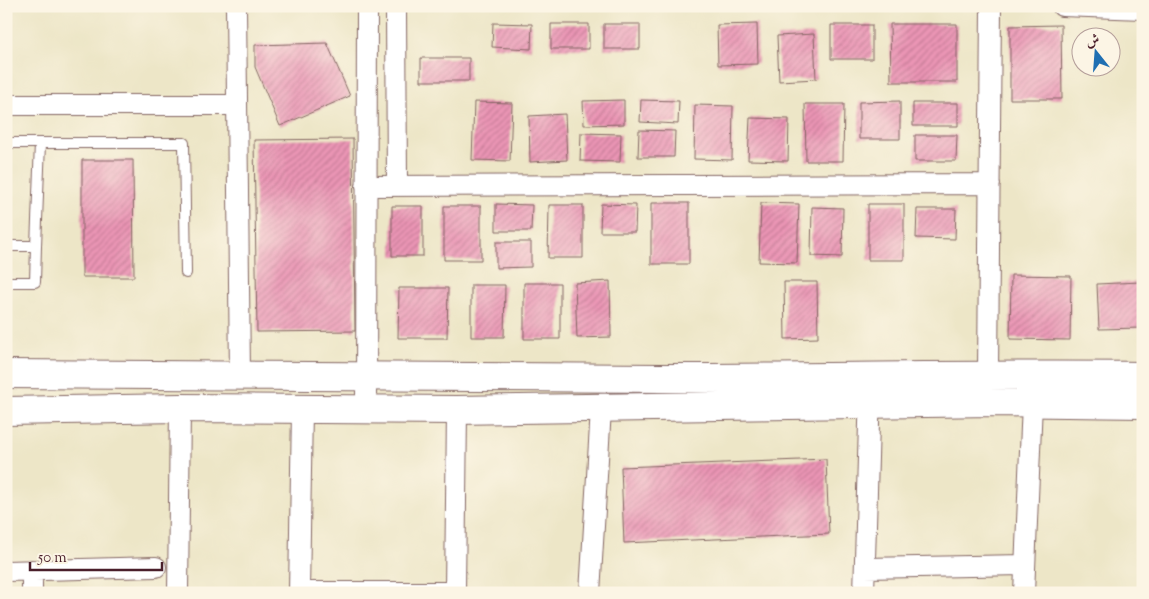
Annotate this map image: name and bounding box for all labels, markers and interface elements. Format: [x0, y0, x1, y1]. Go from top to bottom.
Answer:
north arrow [1072, 28, 1122, 78]
text: ش [1083, 30, 1102, 53]
scale bar [30, 539, 162, 571]
text: 50 m [37, 548, 67, 569]

